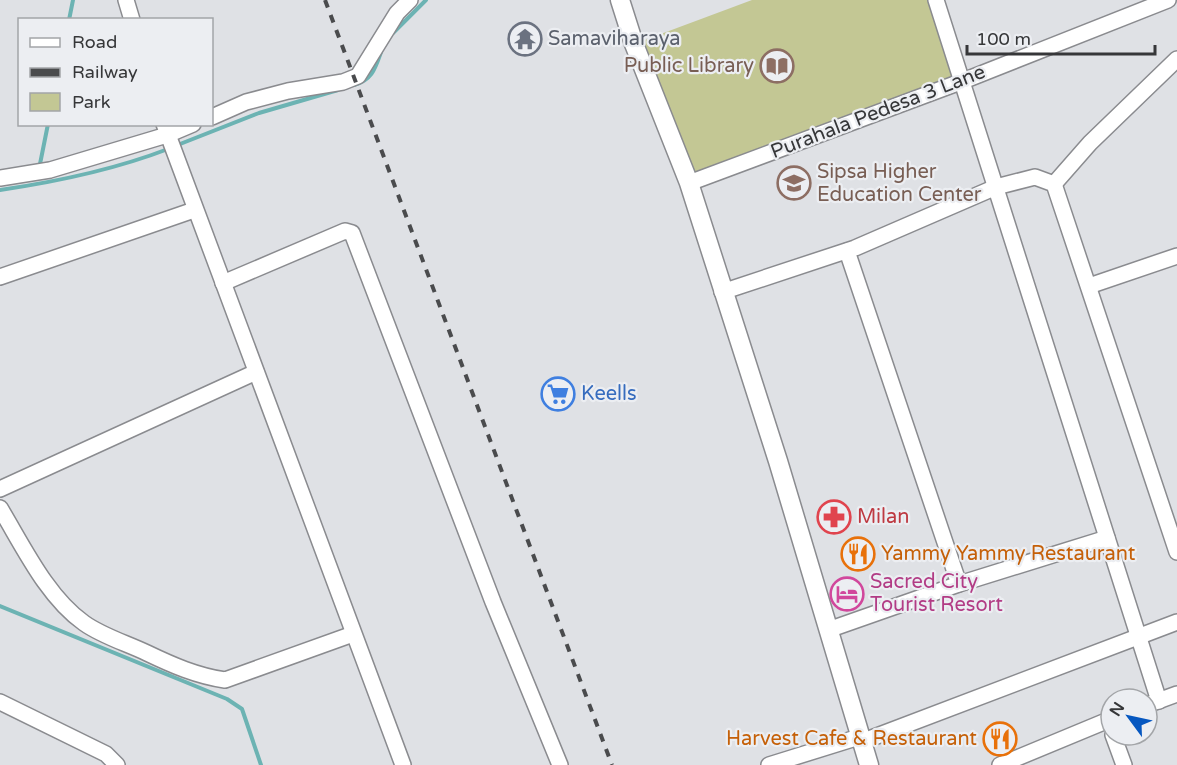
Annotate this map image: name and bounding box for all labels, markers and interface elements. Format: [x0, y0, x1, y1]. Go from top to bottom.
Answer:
legend [18, 18, 213, 126]
scale bar [967, 18, 1154, 56]
temple icon: Samaviharaya [507, 21, 543, 57]
place label: Samaviharaya [548, 27, 681, 51]
text: 100 m [976, 28, 1031, 50]
text: Road [72, 31, 117, 53]
library icon: Public Library [759, 48, 795, 84]
place label: Public Library [624, 54, 754, 78]
street label: Purahala Pedesa 3 Lane [767, 60, 989, 164]
text: Railway [72, 61, 138, 83]
text: Park [72, 91, 111, 113]
place label: Sipsa Higher Education Center [817, 160, 982, 207]
school or university icon: Sipsa Higher Education Center [776, 165, 812, 201]
supermarket icon: Keells [540, 376, 576, 412]
place label: Keells [581, 382, 637, 406]
pharmacy icon: Milan [816, 499, 852, 535]
place label: Milan [857, 505, 910, 529]
restaurant icon: Yammy Yammy Restaurant [840, 536, 876, 572]
place label: Yammy Yammy Restaurant [881, 542, 1136, 566]
place label: Sacred City Tourist Resort [870, 570, 1003, 617]
hotel icon: Sacred City Tourist Resort [829, 576, 865, 612]
north arrow [1099, 687, 1159, 747]
text: N [1105, 699, 1129, 720]
restaurant icon: Harvest Cafe & Restaurant [982, 721, 1018, 757]
place label: Harvest Cafe & Restaurant [726, 727, 977, 751]

